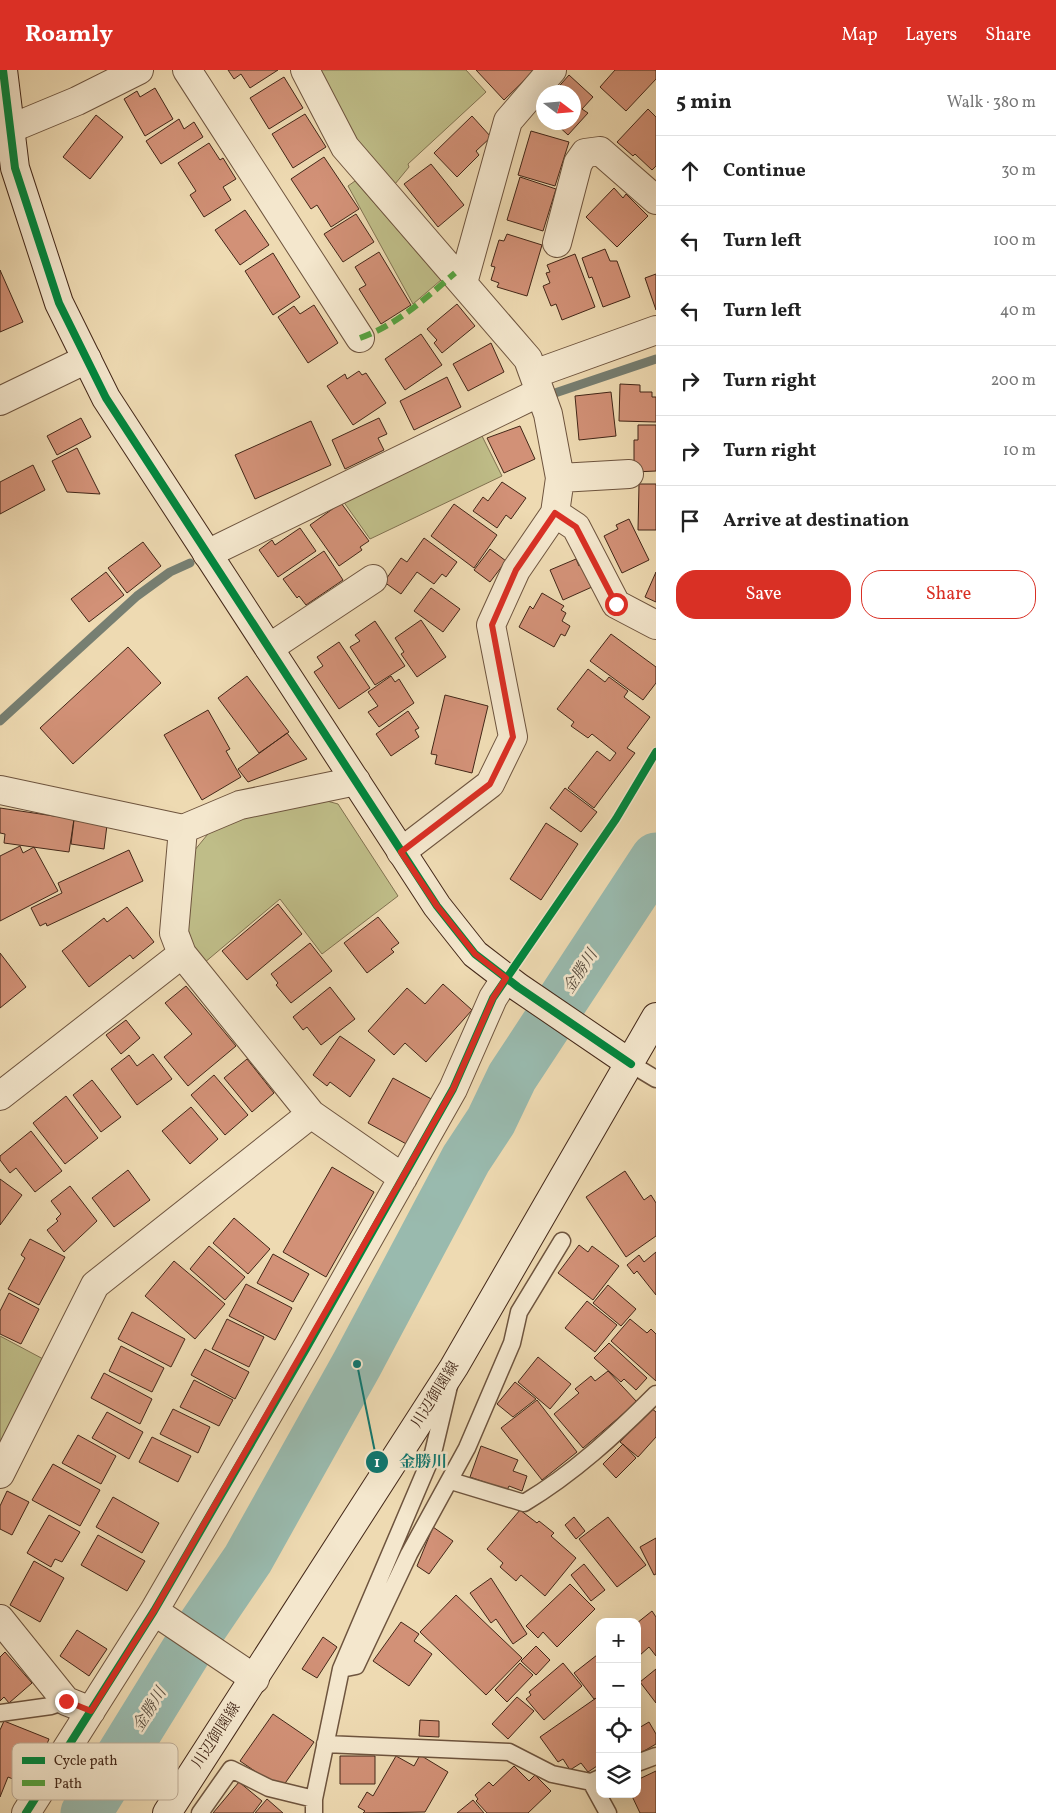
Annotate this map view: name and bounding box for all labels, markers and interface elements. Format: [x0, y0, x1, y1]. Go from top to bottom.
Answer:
text: Roamly [25, 18, 113, 52]
text: Map [841, 23, 877, 48]
text: Layers [905, 23, 957, 48]
text: Share [985, 23, 1031, 48]
north arrow [536, 85, 581, 130]
text: 5 min [676, 88, 732, 117]
text: Walk · 380 m [947, 92, 1036, 114]
icon: ahead [676, 157, 704, 185]
text: Continue [723, 158, 806, 184]
text: 30 m [1001, 160, 1036, 182]
icon: left [676, 227, 704, 255]
text: Turn left [723, 228, 802, 254]
text: 100 m [993, 230, 1036, 252]
icon: left [676, 297, 704, 325]
text: Turn left [723, 298, 802, 324]
text: 40 m [1000, 300, 1036, 322]
icon: right [676, 367, 704, 395]
text: Turn right [723, 368, 816, 394]
text: 200 m [991, 370, 1036, 392]
icon: right [676, 437, 704, 465]
text: Turn right [723, 438, 816, 464]
text: 10 m [1003, 440, 1036, 462]
icon: arrive [676, 507, 704, 535]
text: Arrive at destination [723, 508, 909, 534]
button: Save [676, 570, 851, 619]
button: Share [861, 570, 1036, 619]
route start [605, 593, 628, 616]
water label: 金勝川 [559, 944, 604, 998]
street label: 川辺御園線 [407, 1358, 465, 1432]
callout: 金勝川 [364, 1446, 457, 1477]
text: 金勝川 [399, 1452, 447, 1474]
text: 1 [374, 1453, 380, 1474]
map controls [596, 1618, 641, 1798]
button: + [596, 1618, 641, 1663]
button: − [596, 1663, 641, 1708]
water label: 金勝川 [128, 1682, 173, 1736]
route end [55, 1690, 78, 1713]
street label: 川辺御園線 [188, 1699, 246, 1773]
button: locate [596, 1708, 641, 1753]
legend [12, 1743, 178, 1800]
text: Cycle path [54, 1752, 118, 1771]
button: layers [596, 1753, 641, 1798]
text: Path [54, 1775, 82, 1794]

